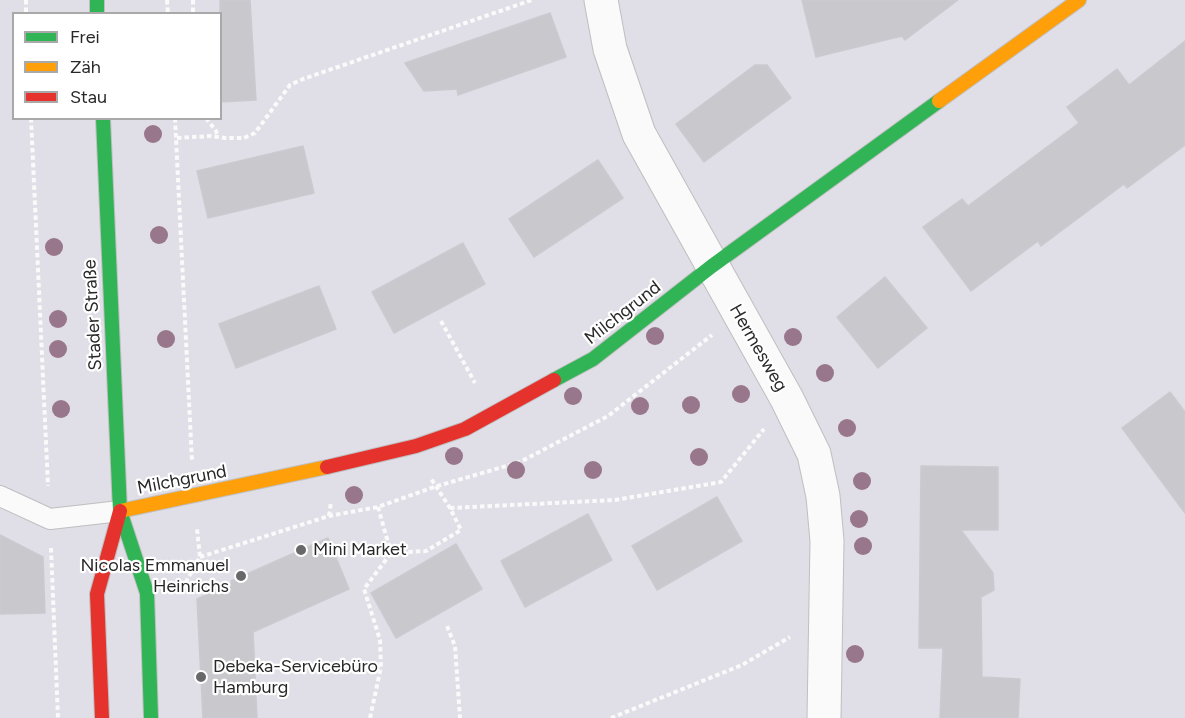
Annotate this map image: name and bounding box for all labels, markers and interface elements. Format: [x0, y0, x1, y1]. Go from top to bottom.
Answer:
legend [12, 12, 222, 120]
text: Frei [70, 26, 100, 48]
text: Zäh [70, 56, 101, 78]
text: Stau [70, 86, 107, 108]
street label: Stader Straße [79, 259, 107, 371]
street label: Milchgrund [581, 277, 665, 349]
street label: Hermesweg [724, 300, 792, 396]
street label: Milchgrund [136, 461, 228, 499]
place label: Mini Market [313, 539, 407, 561]
marker: Mini Market [294, 543, 308, 557]
place label: Nicolas Emmanuel Heinrichs [80, 555, 229, 598]
marker: Nicolas Emmanuel Heinrichs [234, 569, 248, 583]
place label: Debeka-Servicebüro Hamburg [213, 656, 378, 698]
marker: Debeka-Servicebüro Hamburg [194, 670, 208, 684]

